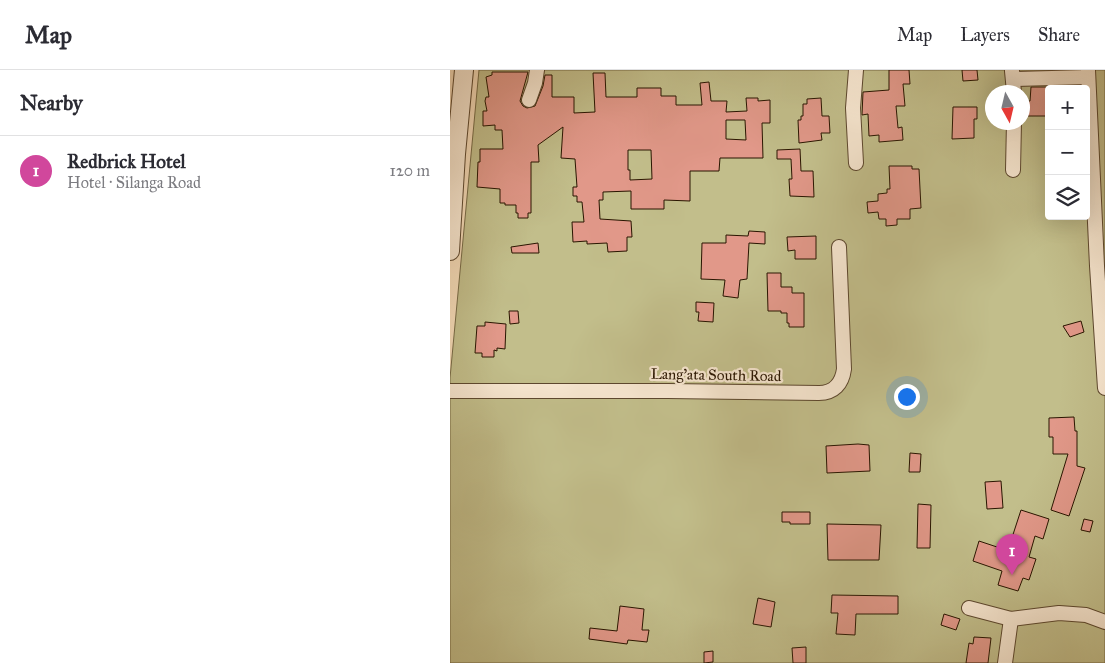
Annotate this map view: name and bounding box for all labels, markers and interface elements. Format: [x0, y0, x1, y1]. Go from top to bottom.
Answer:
text: Map [25, 20, 72, 50]
text: Map [897, 24, 932, 46]
text: Layers [960, 24, 1010, 46]
text: Share [1038, 24, 1080, 46]
north arrow [985, 85, 1030, 130]
map controls [1045, 85, 1090, 220]
button: + [1045, 85, 1090, 130]
text: Nearby [20, 90, 83, 116]
button: − [1045, 130, 1090, 175]
text: Redbrick Hotel [67, 150, 186, 173]
text: 1 [33, 161, 39, 180]
text: 120 m [390, 161, 430, 180]
text: Hotel · Silanga Road [67, 173, 201, 192]
button: layers [1045, 175, 1090, 220]
street label: Lang'ata South Road [651, 365, 782, 385]
your location [894, 384, 920, 410]
pin: 1 [996, 534, 1028, 575]

